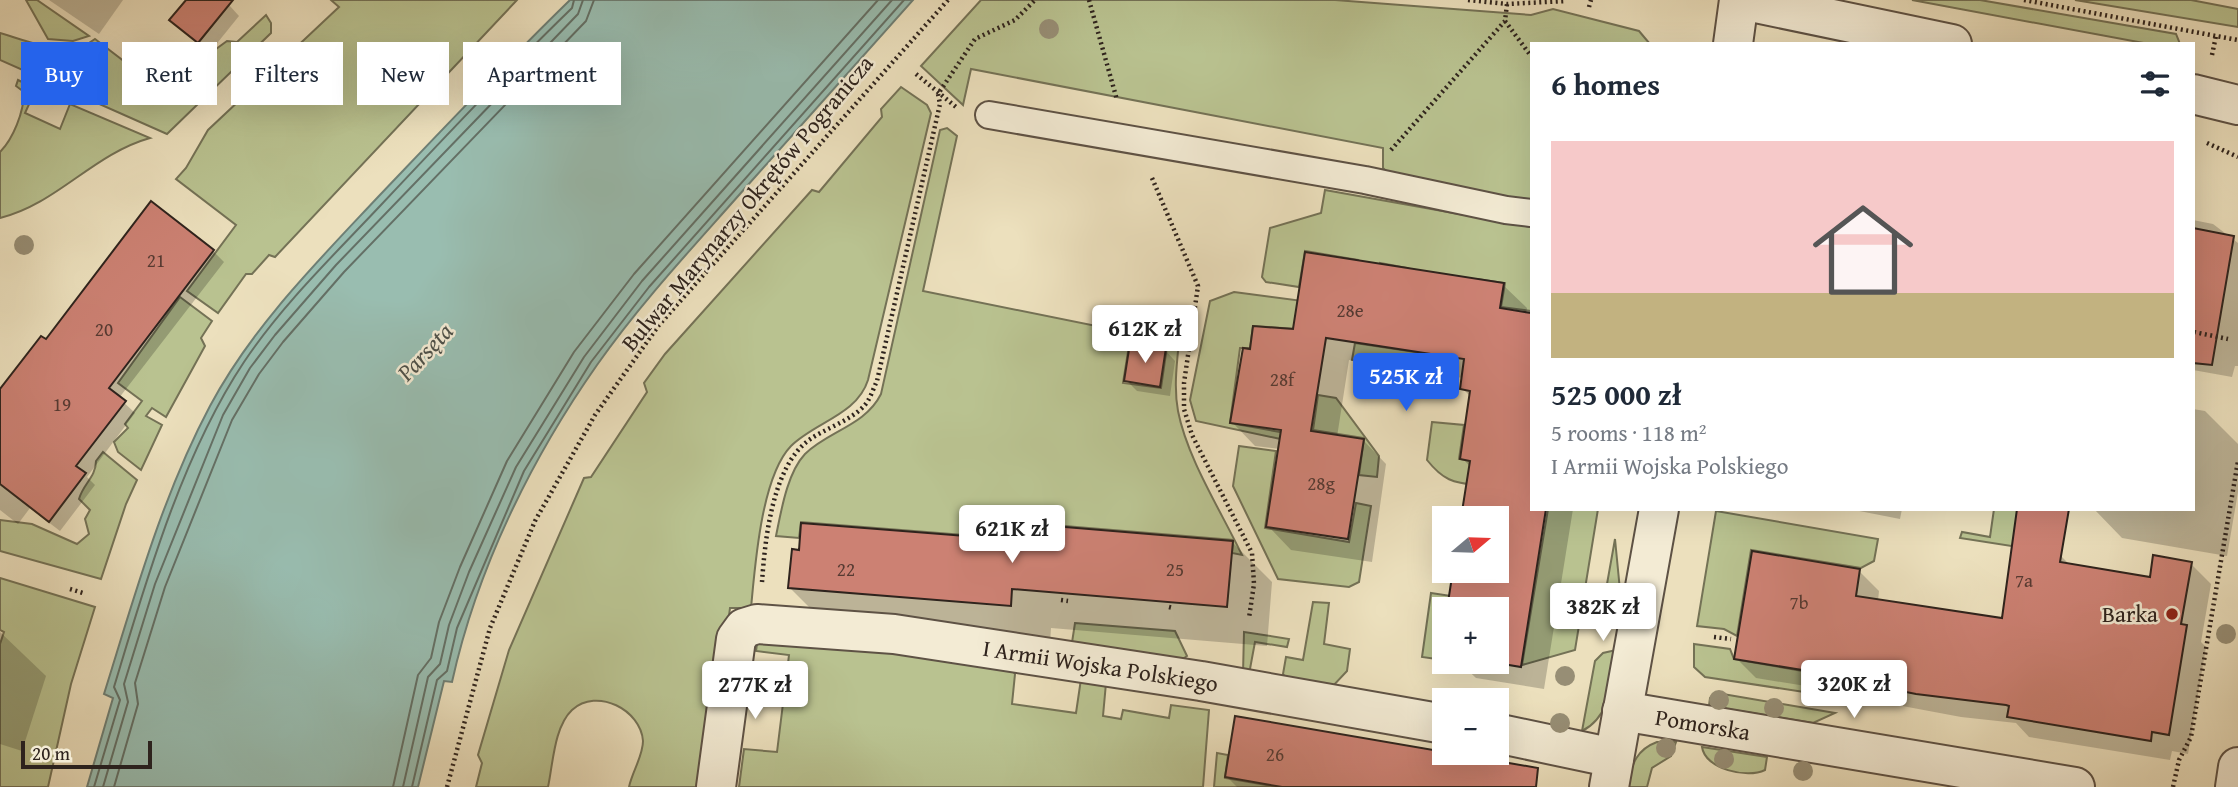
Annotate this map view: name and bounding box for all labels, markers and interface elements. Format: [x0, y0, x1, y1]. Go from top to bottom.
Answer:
chip: Buy [21, 42, 108, 105]
chip: Rent [122, 42, 217, 105]
chip: Filters [231, 42, 343, 105]
chip: New [357, 42, 449, 105]
chip: Apartment [463, 42, 621, 105]
street label: Bulwar Marynarzy Okrętów Pogranicza [613, 48, 881, 358]
text: 6 homes [1551, 62, 1660, 106]
icon: filters [2136, 65, 2174, 103]
icon: home [1800, 187, 1926, 313]
house number: 21 [147, 246, 165, 274]
house number: 28e [1336, 296, 1364, 324]
pin: 612K zł [1080, 306, 1210, 365]
text: 612K zł [1108, 311, 1182, 344]
house number: 20 [95, 315, 113, 343]
water label: Parsęta [388, 315, 461, 389]
pin: 525K zł [1341, 354, 1471, 413]
text: 525K zł [1369, 359, 1443, 392]
house number: 28f [1270, 365, 1296, 393]
text: 525 000 zł [1551, 372, 1682, 416]
house number: 19 [53, 390, 71, 418]
text: 5 rooms · 118 m² [1551, 416, 1706, 449]
text: I Armii Wojska Polskiego [1551, 449, 1788, 482]
house number: 28g [1307, 469, 1335, 497]
pin: 621K zł [947, 505, 1077, 565]
north arrow [1432, 506, 1508, 583]
map controls [1432, 506, 1509, 765]
text: 621K zł [975, 511, 1049, 544]
house number: 22 [837, 555, 855, 583]
house number: 25 [1166, 555, 1184, 583]
house number: 7a [2015, 566, 2033, 594]
pin: 382K zł [1538, 584, 1668, 643]
house number: 7b [1790, 588, 1809, 616]
text: 382K zł [1566, 589, 1640, 622]
button: + [1432, 597, 1509, 674]
place label: Barka [2102, 597, 2158, 630]
marker: Barka [2164, 606, 2180, 622]
street label: I Armii Wojska Polskiego [981, 631, 1221, 700]
pin: 320K zł [1789, 660, 1919, 720]
pin: 277K zł [690, 662, 820, 721]
text: 320K zł [1817, 666, 1891, 699]
text: 277K zł [718, 667, 792, 700]
button: − [1432, 688, 1509, 765]
street label: Pomorska [1653, 700, 1753, 748]
scale bar [21, 738, 152, 770]
text: 20 m [32, 739, 70, 767]
house number: 26 [1266, 740, 1284, 768]

